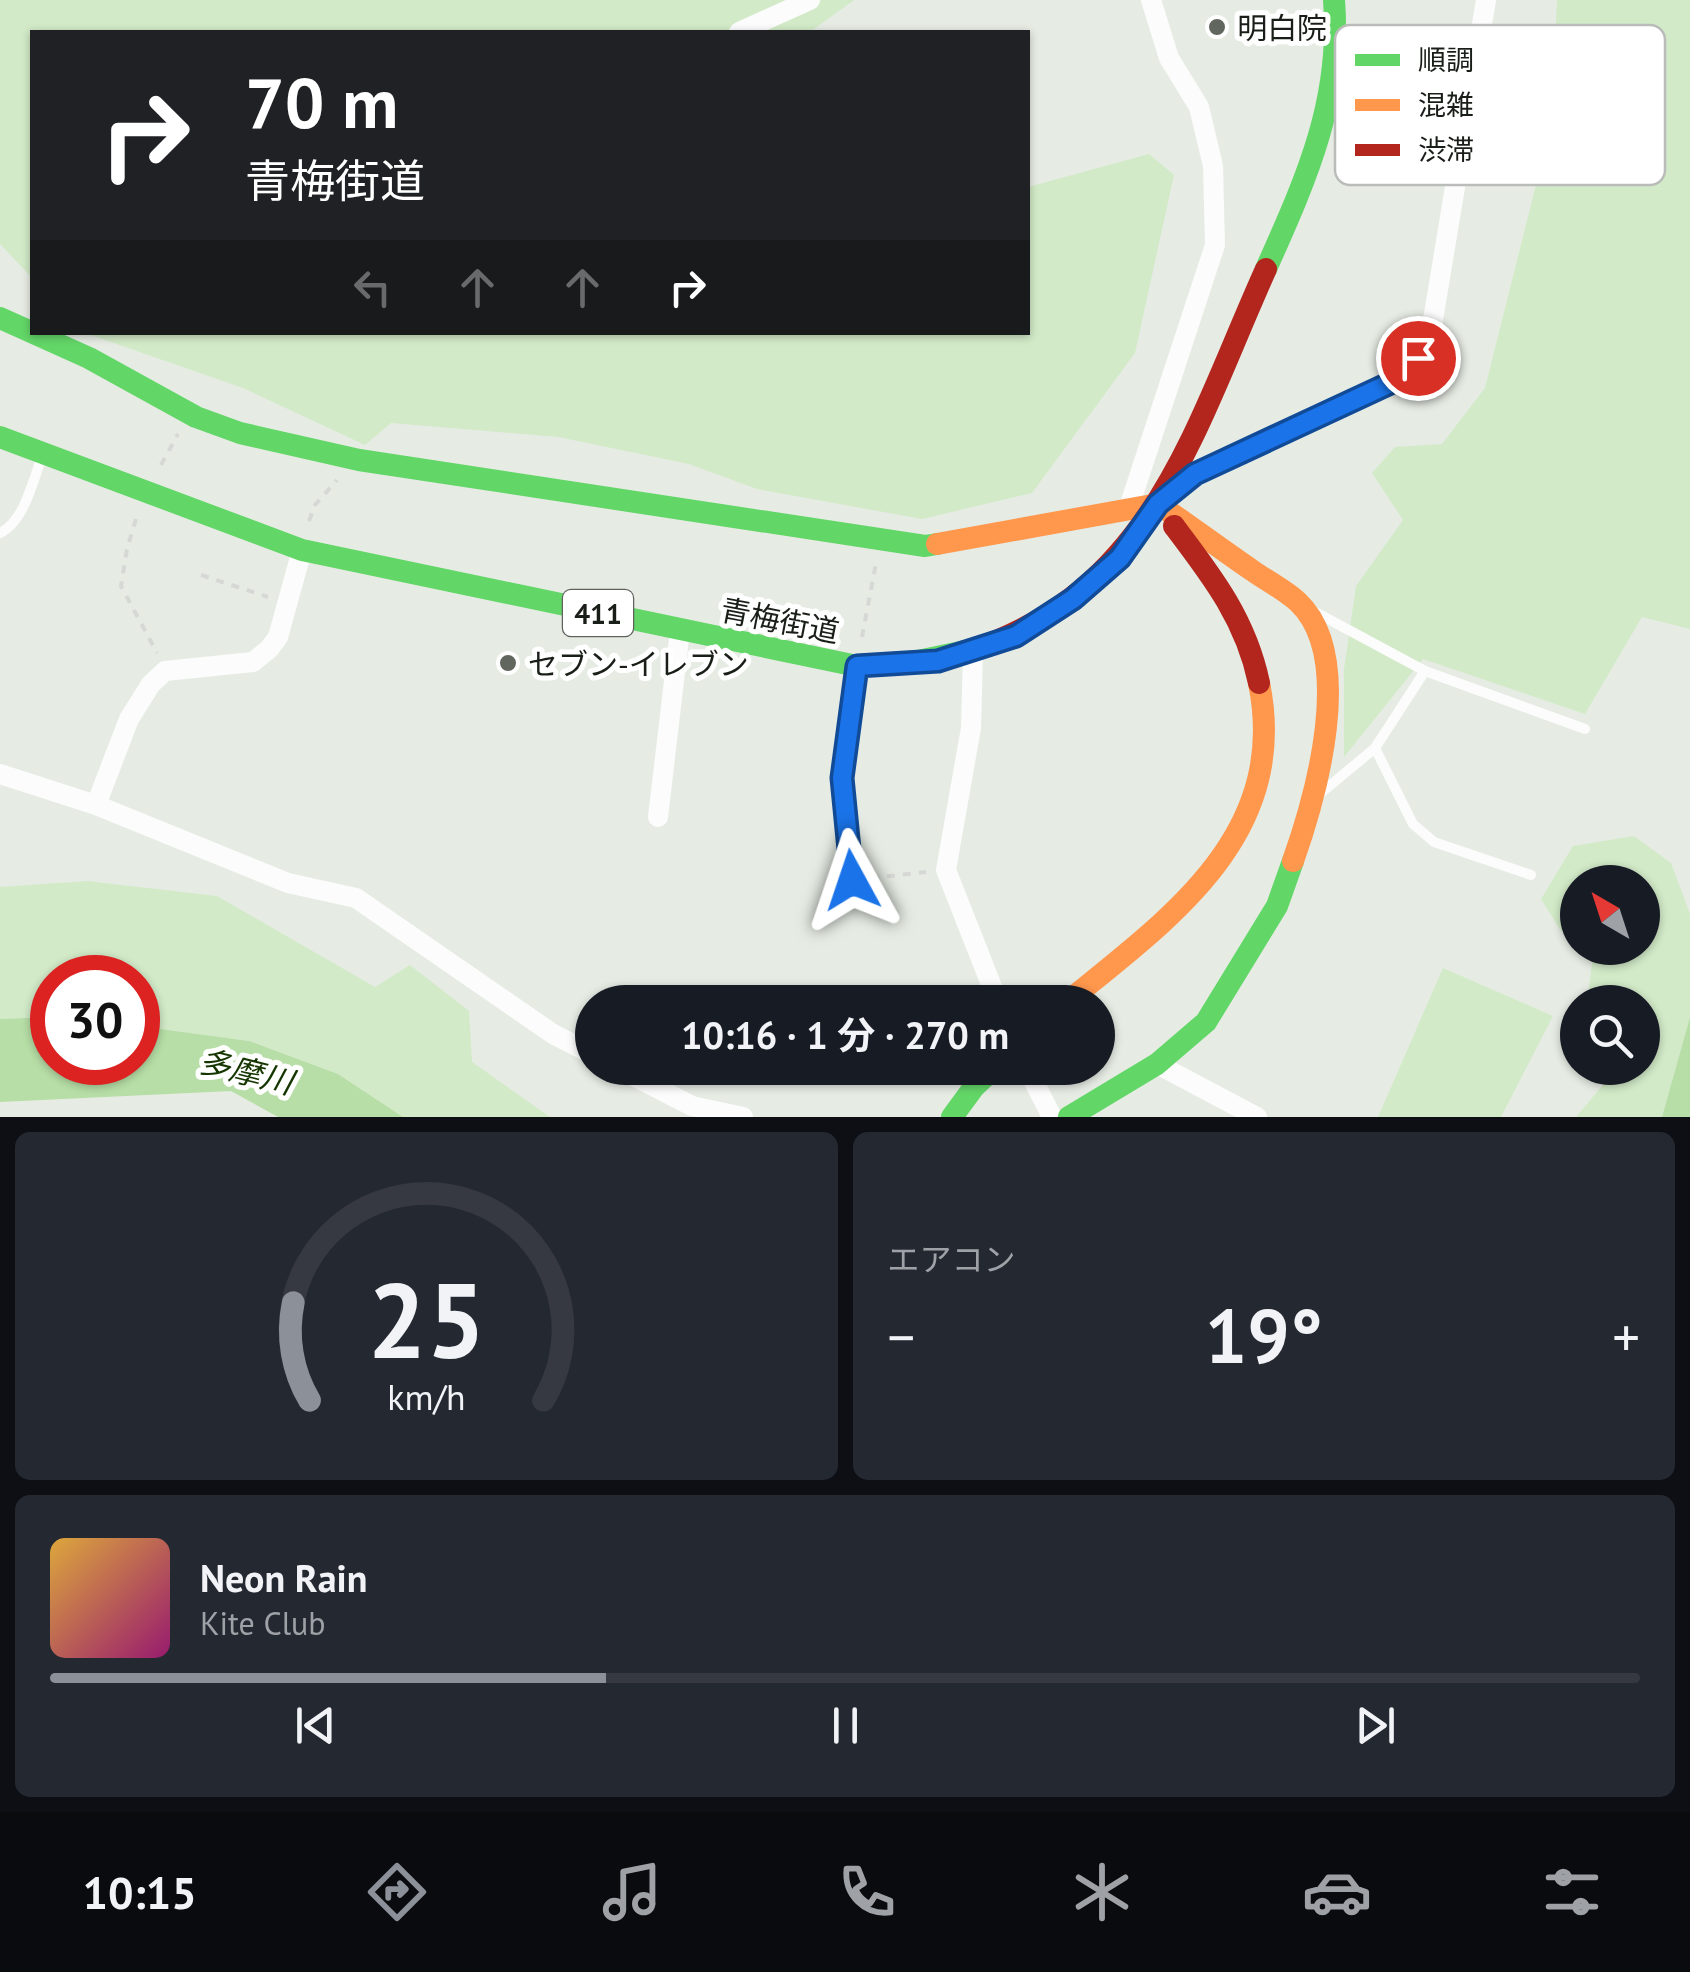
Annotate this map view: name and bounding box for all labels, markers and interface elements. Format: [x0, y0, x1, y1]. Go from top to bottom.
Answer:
place label: 明白院 [1237, 8, 1327, 47]
marker: 明白院 [1206, 16, 1228, 38]
legend [1335, 25, 1665, 185]
text: 順調 [1418, 41, 1474, 78]
text: 70 m [245, 57, 398, 147]
icon: right [80, 70, 210, 200]
text: 混雑 [1418, 86, 1474, 123]
text: 渋滞 [1418, 131, 1474, 168]
text: 青梅街道 [245, 151, 425, 209]
icon: left [345, 260, 400, 315]
icon: ahead [450, 260, 505, 315]
icon: ahead [555, 260, 610, 315]
icon: right [660, 260, 715, 315]
pin [1376, 316, 1461, 401]
icon: arrive [1391, 331, 1446, 386]
street label: 青梅街道 [717, 589, 843, 651]
road number: 411 [563, 590, 633, 636]
place label: セブン-イレブン [528, 644, 749, 683]
marker: セブン-イレブン [497, 652, 519, 674]
position arrow [800, 828, 904, 932]
north arrow [1560, 865, 1660, 965]
map controls [1560, 865, 1660, 1085]
speed limit sign: 30 [30, 955, 160, 1085]
button: search [1560, 985, 1660, 1085]
text: 10:16 · 1 分 · 270 m [681, 1010, 1009, 1059]
water label: 多摩川 [194, 1039, 301, 1104]
text: エアコン [888, 1238, 1016, 1280]
text: 25 [367, 1252, 485, 1387]
text: 19° [1205, 1287, 1323, 1384]
text: − [888, 1301, 915, 1372]
text: + [1612, 1301, 1640, 1372]
text: km/h [387, 1374, 465, 1420]
text: Neon Rain [200, 1553, 367, 1602]
text: Kite Club [200, 1602, 326, 1644]
icon: previous [288, 1698, 343, 1753]
icon: pause [818, 1698, 873, 1753]
icon: next [1348, 1698, 1403, 1753]
icon: directions [362, 1857, 432, 1927]
icon: music [597, 1857, 667, 1927]
icon: phone [832, 1857, 902, 1927]
icon: climate [1067, 1857, 1137, 1927]
icon: car [1302, 1857, 1372, 1927]
icon: filters [1537, 1857, 1607, 1927]
text: 10:15 [83, 1863, 197, 1921]

